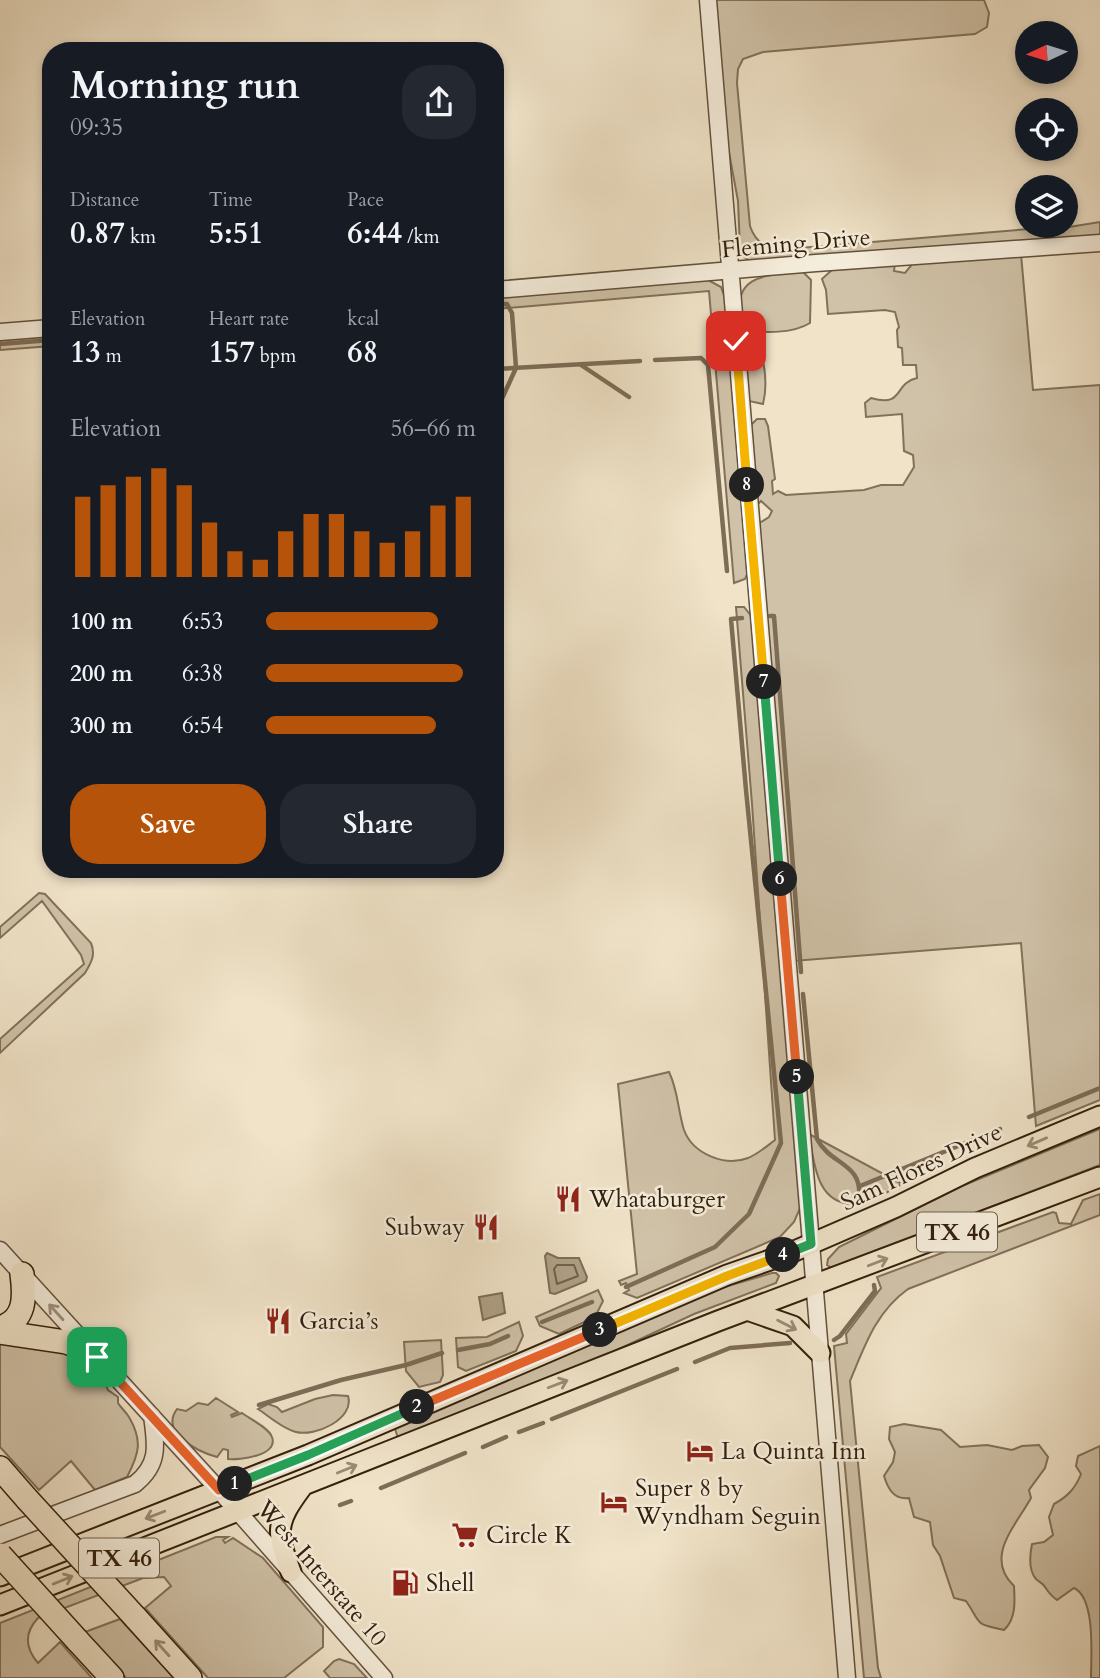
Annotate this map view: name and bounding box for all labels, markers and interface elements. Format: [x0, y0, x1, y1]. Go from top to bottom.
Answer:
north arrow [1015, 21, 1078, 84]
map controls [1015, 21, 1078, 238]
text: Morning run [70, 60, 300, 112]
button: share [402, 65, 476, 139]
button: locate [1015, 98, 1078, 161]
text: 09:35 [70, 112, 123, 143]
button: layers [1015, 175, 1078, 238]
text: Distance [70, 187, 139, 213]
text: Time [209, 187, 253, 213]
text: Pace [347, 187, 384, 213]
text: 0.87 [70, 213, 125, 254]
text: 5:51 [209, 213, 263, 254]
text: 6:44 [347, 213, 402, 254]
street label: Fleming Drive [720, 221, 872, 266]
text: km [125, 224, 156, 250]
text: /km [402, 224, 440, 250]
text: Elevation [70, 306, 145, 332]
text: Heart rate [209, 306, 289, 332]
text: kcal [347, 306, 379, 332]
pin [706, 311, 766, 371]
icon: check [717, 322, 755, 360]
text: 13 [70, 332, 101, 373]
text: 157 [209, 332, 255, 373]
text: 68 [347, 332, 378, 373]
text: m [101, 343, 122, 369]
text: bpm [255, 343, 296, 369]
text: Elevation [70, 413, 161, 444]
text: 56–66 m [391, 413, 476, 444]
pin: 8 [730, 468, 764, 503]
text: 8 [742, 471, 751, 497]
text: 100 m [70, 606, 133, 637]
text: 6:53 [182, 606, 223, 637]
text: 200 m [70, 658, 133, 689]
text: 6:38 [182, 658, 223, 689]
pin: 7 [746, 664, 782, 700]
text: 7 [759, 668, 768, 694]
text: 300 m [70, 710, 133, 741]
text: 6:54 [182, 710, 223, 741]
button: Save [70, 784, 266, 864]
button: Share [280, 784, 476, 864]
pin: 6 [762, 862, 798, 896]
text: 6 [775, 865, 784, 891]
pin: 5 [780, 1060, 814, 1094]
text: 5 [792, 1063, 801, 1089]
street label: Sam Flores Drive [835, 1116, 1007, 1219]
one-way arrow [1027, 1136, 1048, 1149]
place label: Whataburger [588, 1183, 725, 1216]
restaurant icon: Whataburger [553, 1184, 583, 1214]
place label: Subway [385, 1211, 465, 1244]
restaurant icon: Subway [471, 1212, 501, 1242]
road number: TX 46 [917, 1212, 997, 1252]
pin: 4 [766, 1238, 800, 1272]
text: 4 [778, 1241, 787, 1267]
one-way arrow [867, 1255, 889, 1267]
one-way arrow [47, 1304, 64, 1321]
place label: Garcia’s [299, 1305, 379, 1338]
restaurant icon: Garcia’s [263, 1306, 293, 1336]
pin: 3 [582, 1312, 618, 1348]
text: 3 [595, 1316, 604, 1342]
one-way arrow [776, 1319, 797, 1332]
pin [67, 1327, 127, 1387]
icon: arrive [78, 1338, 116, 1376]
one-way arrow [547, 1377, 569, 1390]
pin: 2 [400, 1390, 434, 1424]
text: 2 [412, 1393, 421, 1419]
place label: La Quinta Inn [721, 1435, 867, 1468]
hotel icon: La Quinta Inn [685, 1436, 715, 1466]
one-way arrow [335, 1461, 357, 1474]
pin: 1 [218, 1466, 252, 1502]
text: 1 [230, 1470, 239, 1496]
place label: Super 8 by Wyndham Seguin [634, 1472, 821, 1533]
hotel icon: Super 8 by Wyndham Seguin [599, 1487, 629, 1517]
street label: West Interstate 10 [248, 1492, 394, 1654]
one-way arrow [145, 1509, 167, 1522]
place label: Circle K [486, 1519, 572, 1552]
supermarket icon: Circle K [450, 1520, 480, 1550]
road number: TX 46 [79, 1539, 159, 1578]
place label: Shell [426, 1567, 474, 1600]
fuel station icon: Shell [390, 1568, 420, 1598]
one-way arrow [52, 1573, 74, 1586]
one-way arrow [155, 1639, 171, 1657]

